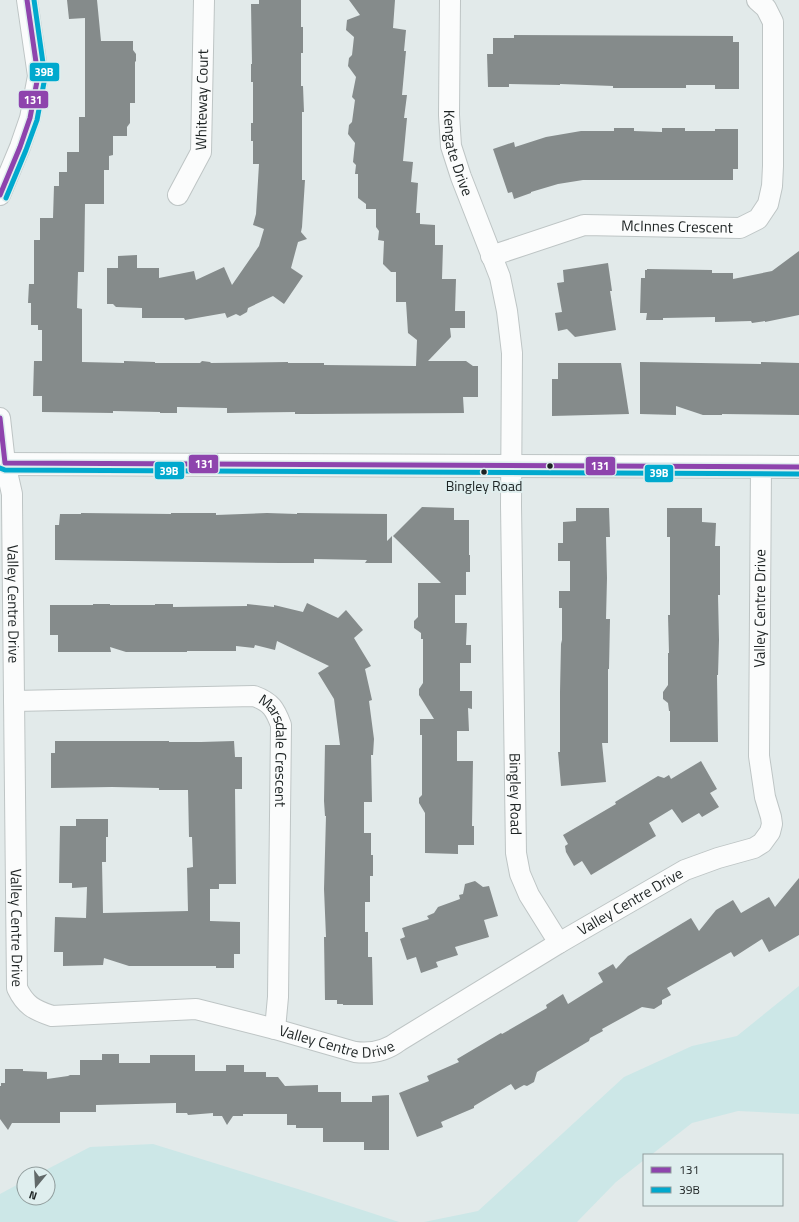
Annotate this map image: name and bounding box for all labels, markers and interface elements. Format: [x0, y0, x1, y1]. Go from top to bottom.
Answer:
street label: Whiteway Court [189, 48, 214, 151]
line badge: 39B [29, 62, 60, 82]
text: 39B [34, 64, 54, 80]
line badge: 131 [18, 90, 49, 109]
text: 131 [24, 92, 42, 108]
street label: Kengate Drive [438, 110, 479, 199]
street label: McInnes Crescent [621, 214, 734, 239]
line badge: 131 [188, 454, 219, 474]
text: 131 [195, 456, 213, 472]
line badge: 131 [585, 456, 616, 476]
text: 131 [591, 458, 609, 474]
line badge: 39B [154, 461, 185, 480]
unlabelled marker [545, 461, 555, 471]
text: 39B [159, 463, 179, 479]
line badge: 39B [644, 464, 674, 483]
text: 39B [649, 465, 669, 481]
marker: Bingley Road [479, 467, 489, 477]
place label: Bingley Road [446, 475, 522, 496]
street label: Valley Centre Drive [1, 545, 26, 663]
street label: Valley Centre Drive [748, 549, 771, 668]
street label: Marsdale Crescent [254, 688, 293, 808]
street label: Bingley Road [504, 753, 528, 835]
street label: Valley Centre Drive [573, 862, 687, 941]
street label: Valley Centre Drive [5, 869, 29, 987]
street label: Valley Centre Drive [276, 1019, 398, 1064]
legend [643, 1154, 783, 1206]
text: 131 [679, 1160, 699, 1179]
north arrow [16, 1166, 56, 1206]
text: 39B [679, 1180, 700, 1199]
text: N [27, 1187, 39, 1204]

